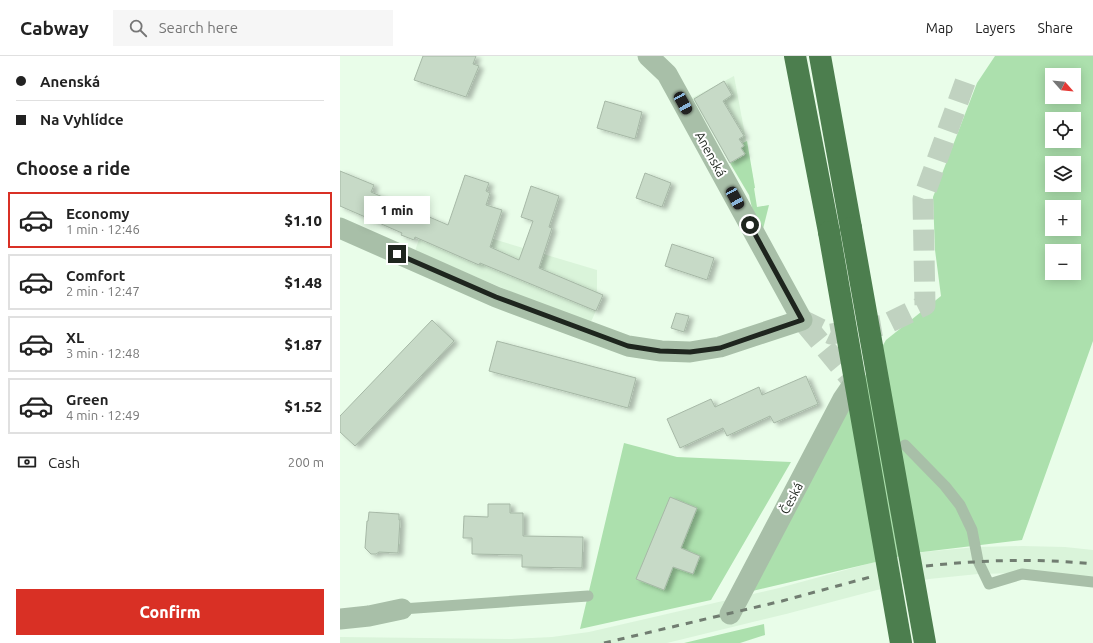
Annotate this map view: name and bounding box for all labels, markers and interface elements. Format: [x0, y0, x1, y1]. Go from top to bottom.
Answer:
search box [113, 10, 393, 46]
text: Cabway [20, 17, 89, 39]
icon: search [127, 17, 149, 39]
text: Search here [159, 19, 238, 36]
text: Map [926, 20, 953, 36]
text: Layers [975, 20, 1015, 36]
text: Share [1037, 20, 1073, 36]
north arrow [1045, 68, 1081, 104]
map controls [1045, 68, 1081, 280]
text: Anenská [40, 73, 100, 90]
car [672, 90, 694, 116]
text: Na Vyhlídce [40, 111, 124, 128]
button: locate [1045, 112, 1081, 148]
street label: Anenská [693, 129, 729, 179]
button: layers [1045, 156, 1081, 192]
text: Choose a ride [16, 158, 130, 178]
car [724, 185, 746, 211]
callout: 1 min [364, 196, 430, 224]
button: + [1045, 200, 1081, 236]
icon: car [18, 202, 54, 238]
text: 1 min [380, 203, 414, 217]
text: Economy [66, 205, 130, 222]
text: $1.10 [284, 212, 322, 229]
route start [741, 216, 759, 234]
text: 1 min · 12:46 [66, 222, 140, 236]
button: − [1045, 244, 1081, 280]
route end [388, 245, 406, 263]
icon: car [18, 264, 54, 300]
text: Comfort [66, 267, 125, 284]
text: $1.48 [284, 274, 322, 291]
text: 2 min · 12:47 [66, 284, 140, 298]
icon: car [18, 326, 54, 362]
text: XL [66, 329, 84, 346]
text: $1.87 [284, 336, 322, 353]
text: 3 min · 12:48 [66, 346, 140, 360]
icon: car [18, 388, 54, 424]
text: Green [66, 391, 108, 408]
text: $1.52 [284, 398, 322, 415]
text: 4 min · 12:49 [66, 408, 140, 422]
icon: cash [16, 451, 38, 473]
text: Cash [48, 454, 80, 471]
text: 200 m [288, 455, 324, 469]
street label: Česká [777, 480, 805, 516]
button: Confirm [16, 589, 324, 635]

